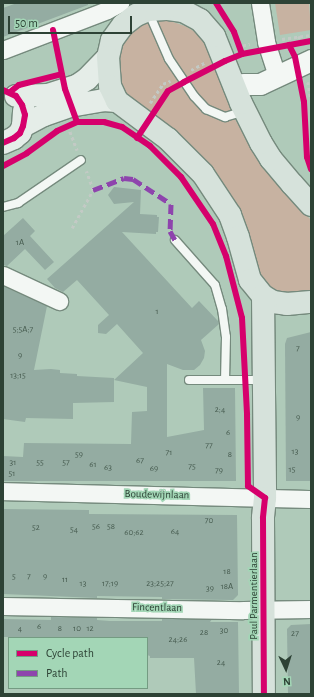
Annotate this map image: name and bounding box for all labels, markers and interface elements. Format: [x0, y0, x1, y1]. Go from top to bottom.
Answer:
scale bar [10, 8, 134, 34]
text: 50 m [15, 17, 38, 29]
house number: 1A [16, 238, 24, 248]
house number: 1 [155, 307, 159, 317]
house number: 5;5A;7 [13, 325, 33, 335]
house number: 7 [296, 344, 300, 354]
house number: 9 [18, 351, 22, 361]
house number: 13;15 [10, 371, 26, 381]
house number: 2;4 [215, 405, 225, 415]
house number: 9 [296, 413, 300, 423]
house number: 6 [226, 428, 230, 438]
house number: 77 [205, 441, 213, 451]
house number: 13 [292, 447, 298, 457]
house number: 71 [166, 448, 172, 458]
house number: 59 [75, 450, 83, 460]
house number: 8 [228, 450, 232, 460]
house number: 67 [136, 456, 144, 466]
house number: 31 [10, 458, 16, 468]
house number: 55 [36, 458, 44, 468]
house number: 57 [62, 458, 70, 468]
house number: 61 [89, 460, 97, 470]
house number: 75 [188, 462, 196, 472]
house number: 63 [104, 463, 112, 473]
house number: 69 [150, 464, 158, 474]
house number: 15 [289, 465, 295, 475]
house number: 79 [215, 466, 223, 476]
house number: 51 [9, 469, 15, 479]
street label: Boudewijnlaan [125, 488, 189, 502]
house number: 70 [205, 516, 213, 526]
house number: 56 [92, 522, 100, 532]
house number: 58 [107, 522, 115, 532]
house number: 52 [32, 523, 40, 533]
house number: 54 [70, 525, 78, 535]
house number: 64 [171, 527, 179, 537]
house number: 60;62 [124, 528, 144, 538]
street label: Paul Parmentierlaan [247, 552, 261, 640]
house number: 18 [223, 567, 231, 577]
house number: 5 [12, 572, 16, 582]
house number: 7 [27, 572, 31, 582]
house number: 9 [43, 572, 47, 582]
house number: 11 [62, 575, 68, 585]
house number: 13 [80, 579, 86, 589]
house number: 17;19 [102, 579, 118, 589]
house number: 23;25;27 [146, 579, 174, 589]
house number: 18A [221, 582, 233, 592]
house number: 39 [206, 584, 214, 594]
street label: Fincentlaan [132, 601, 182, 615]
house number: 6 [37, 622, 41, 632]
house number: 4 [18, 624, 22, 634]
house number: 8 [58, 624, 62, 634]
house number: 10 [73, 624, 81, 634]
house number: 12 [86, 624, 94, 634]
house number: 30 [220, 626, 228, 636]
house number: 28 [200, 628, 208, 638]
house number: 27 [291, 629, 299, 639]
house number: 24;26 [169, 635, 187, 645]
legend [8, 637, 148, 689]
text: Cycle path [46, 647, 94, 659]
north arrow [266, 649, 306, 689]
house number: 24 [217, 658, 225, 668]
text: Path [46, 667, 68, 679]
text: N [283, 676, 291, 687]

